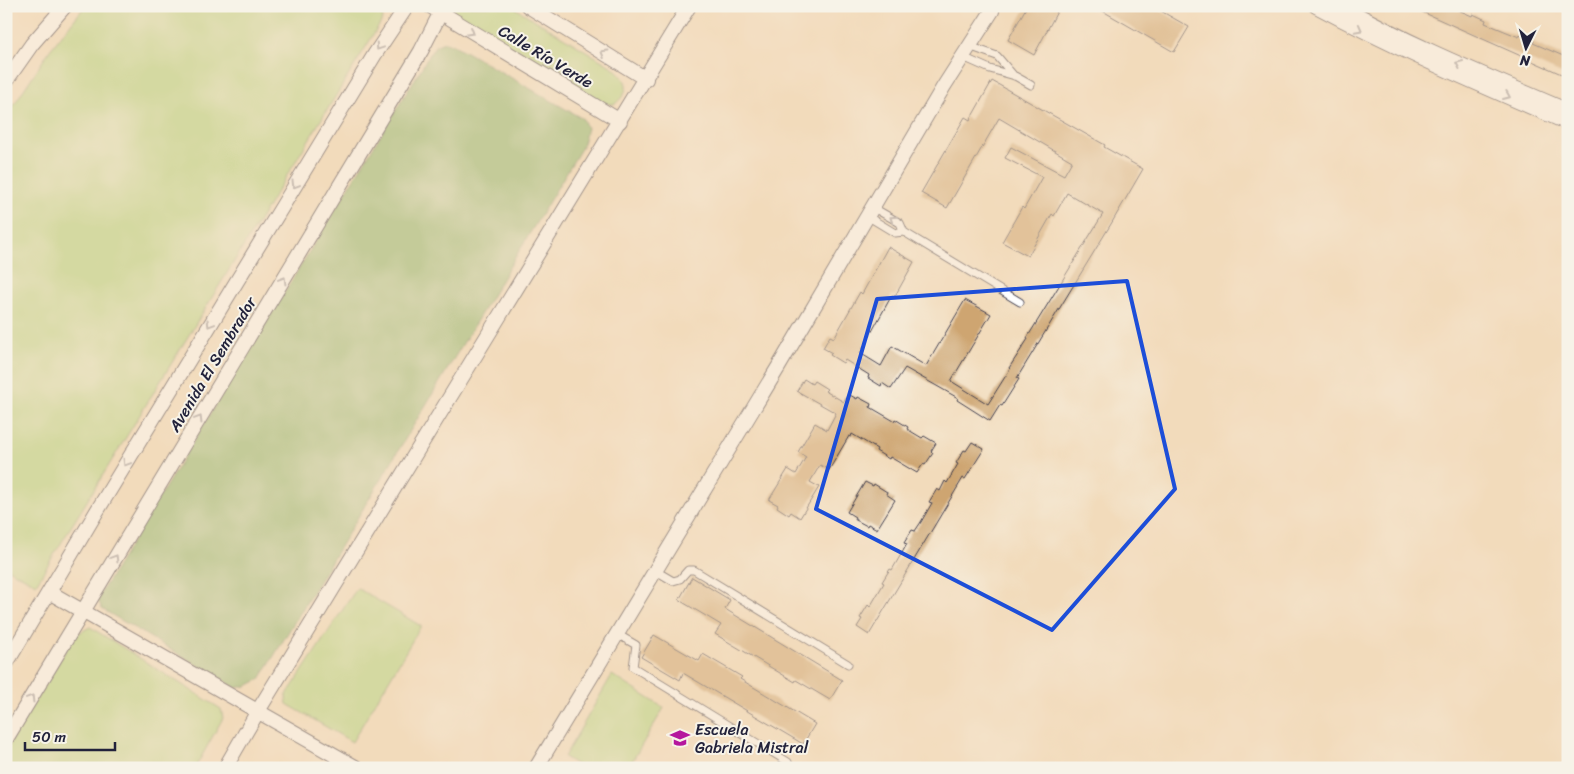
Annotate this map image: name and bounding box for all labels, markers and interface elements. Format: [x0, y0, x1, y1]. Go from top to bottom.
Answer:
street label: Calle Río Verde [493, 17, 599, 96]
north arrow [1502, 22, 1552, 72]
one-way arrow [1354, 23, 1363, 33]
one-way arrow [466, 25, 475, 35]
one-way arrow [376, 41, 386, 50]
text: N [1519, 48, 1532, 73]
one-way arrow [601, 50, 610, 60]
one-way arrow [1455, 59, 1464, 70]
one-way arrow [1502, 90, 1511, 101]
one-way arrow [291, 180, 301, 189]
one-way arrow [889, 216, 899, 225]
one-way arrow [276, 276, 286, 285]
street label: Avenida El Sembrador [160, 290, 265, 439]
one-way arrow [207, 319, 217, 328]
one-way arrow [193, 416, 203, 425]
one-way arrow [122, 458, 132, 467]
one-way arrow [109, 555, 119, 564]
one-way arrow [25, 694, 35, 703]
place label: Escuela Gabriela Mistral [695, 715, 809, 762]
scale bar [25, 719, 115, 751]
text: 50 m [32, 724, 67, 750]
school or university icon: Escuela Gabriela Mistral [669, 727, 691, 749]

